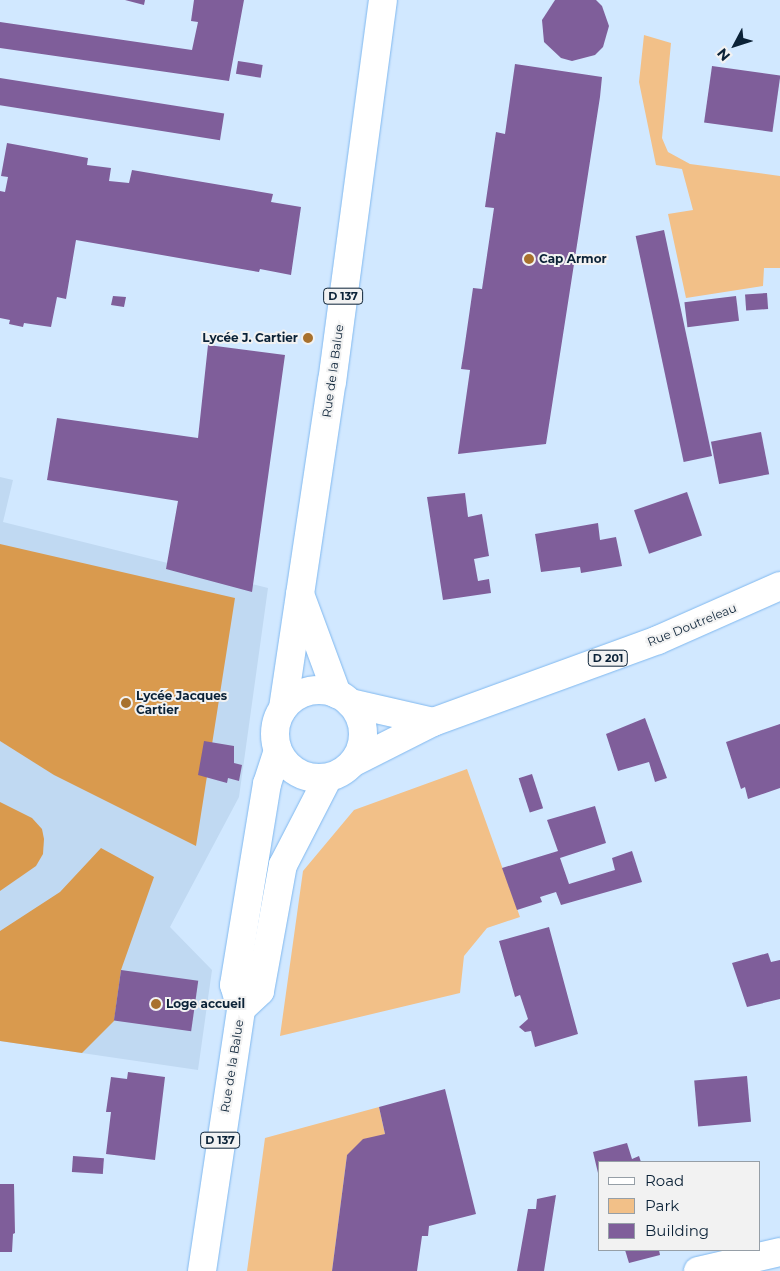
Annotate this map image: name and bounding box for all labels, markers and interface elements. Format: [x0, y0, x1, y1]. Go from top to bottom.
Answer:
north arrow [710, 20, 760, 70]
text: N [713, 45, 734, 65]
place label: Cap Armor [539, 252, 607, 266]
marker: Cap Armor [523, 253, 535, 265]
road number: D 137 [323, 288, 363, 304]
street label: Rue de la Balue [319, 324, 347, 418]
place label: Lycée J. Cartier [202, 331, 298, 345]
marker: Lycée J. Cartier [302, 332, 314, 344]
street label: Rue Doutreleau [645, 601, 739, 649]
road number: D 201 [587, 650, 629, 666]
place label: Lycée Jacques Cartier [136, 689, 227, 717]
marker: Lycée Jacques Cartier [120, 697, 132, 709]
place label: Loge accueil [166, 997, 245, 1011]
marker: Loge accueil [150, 998, 162, 1010]
street label: Rue de la Balue [218, 1019, 246, 1113]
road number: D 137 [200, 1132, 240, 1148]
legend [598, 1161, 760, 1251]
text: Road [645, 1171, 684, 1190]
text: Park [645, 1196, 679, 1215]
text: Building [645, 1221, 709, 1240]

